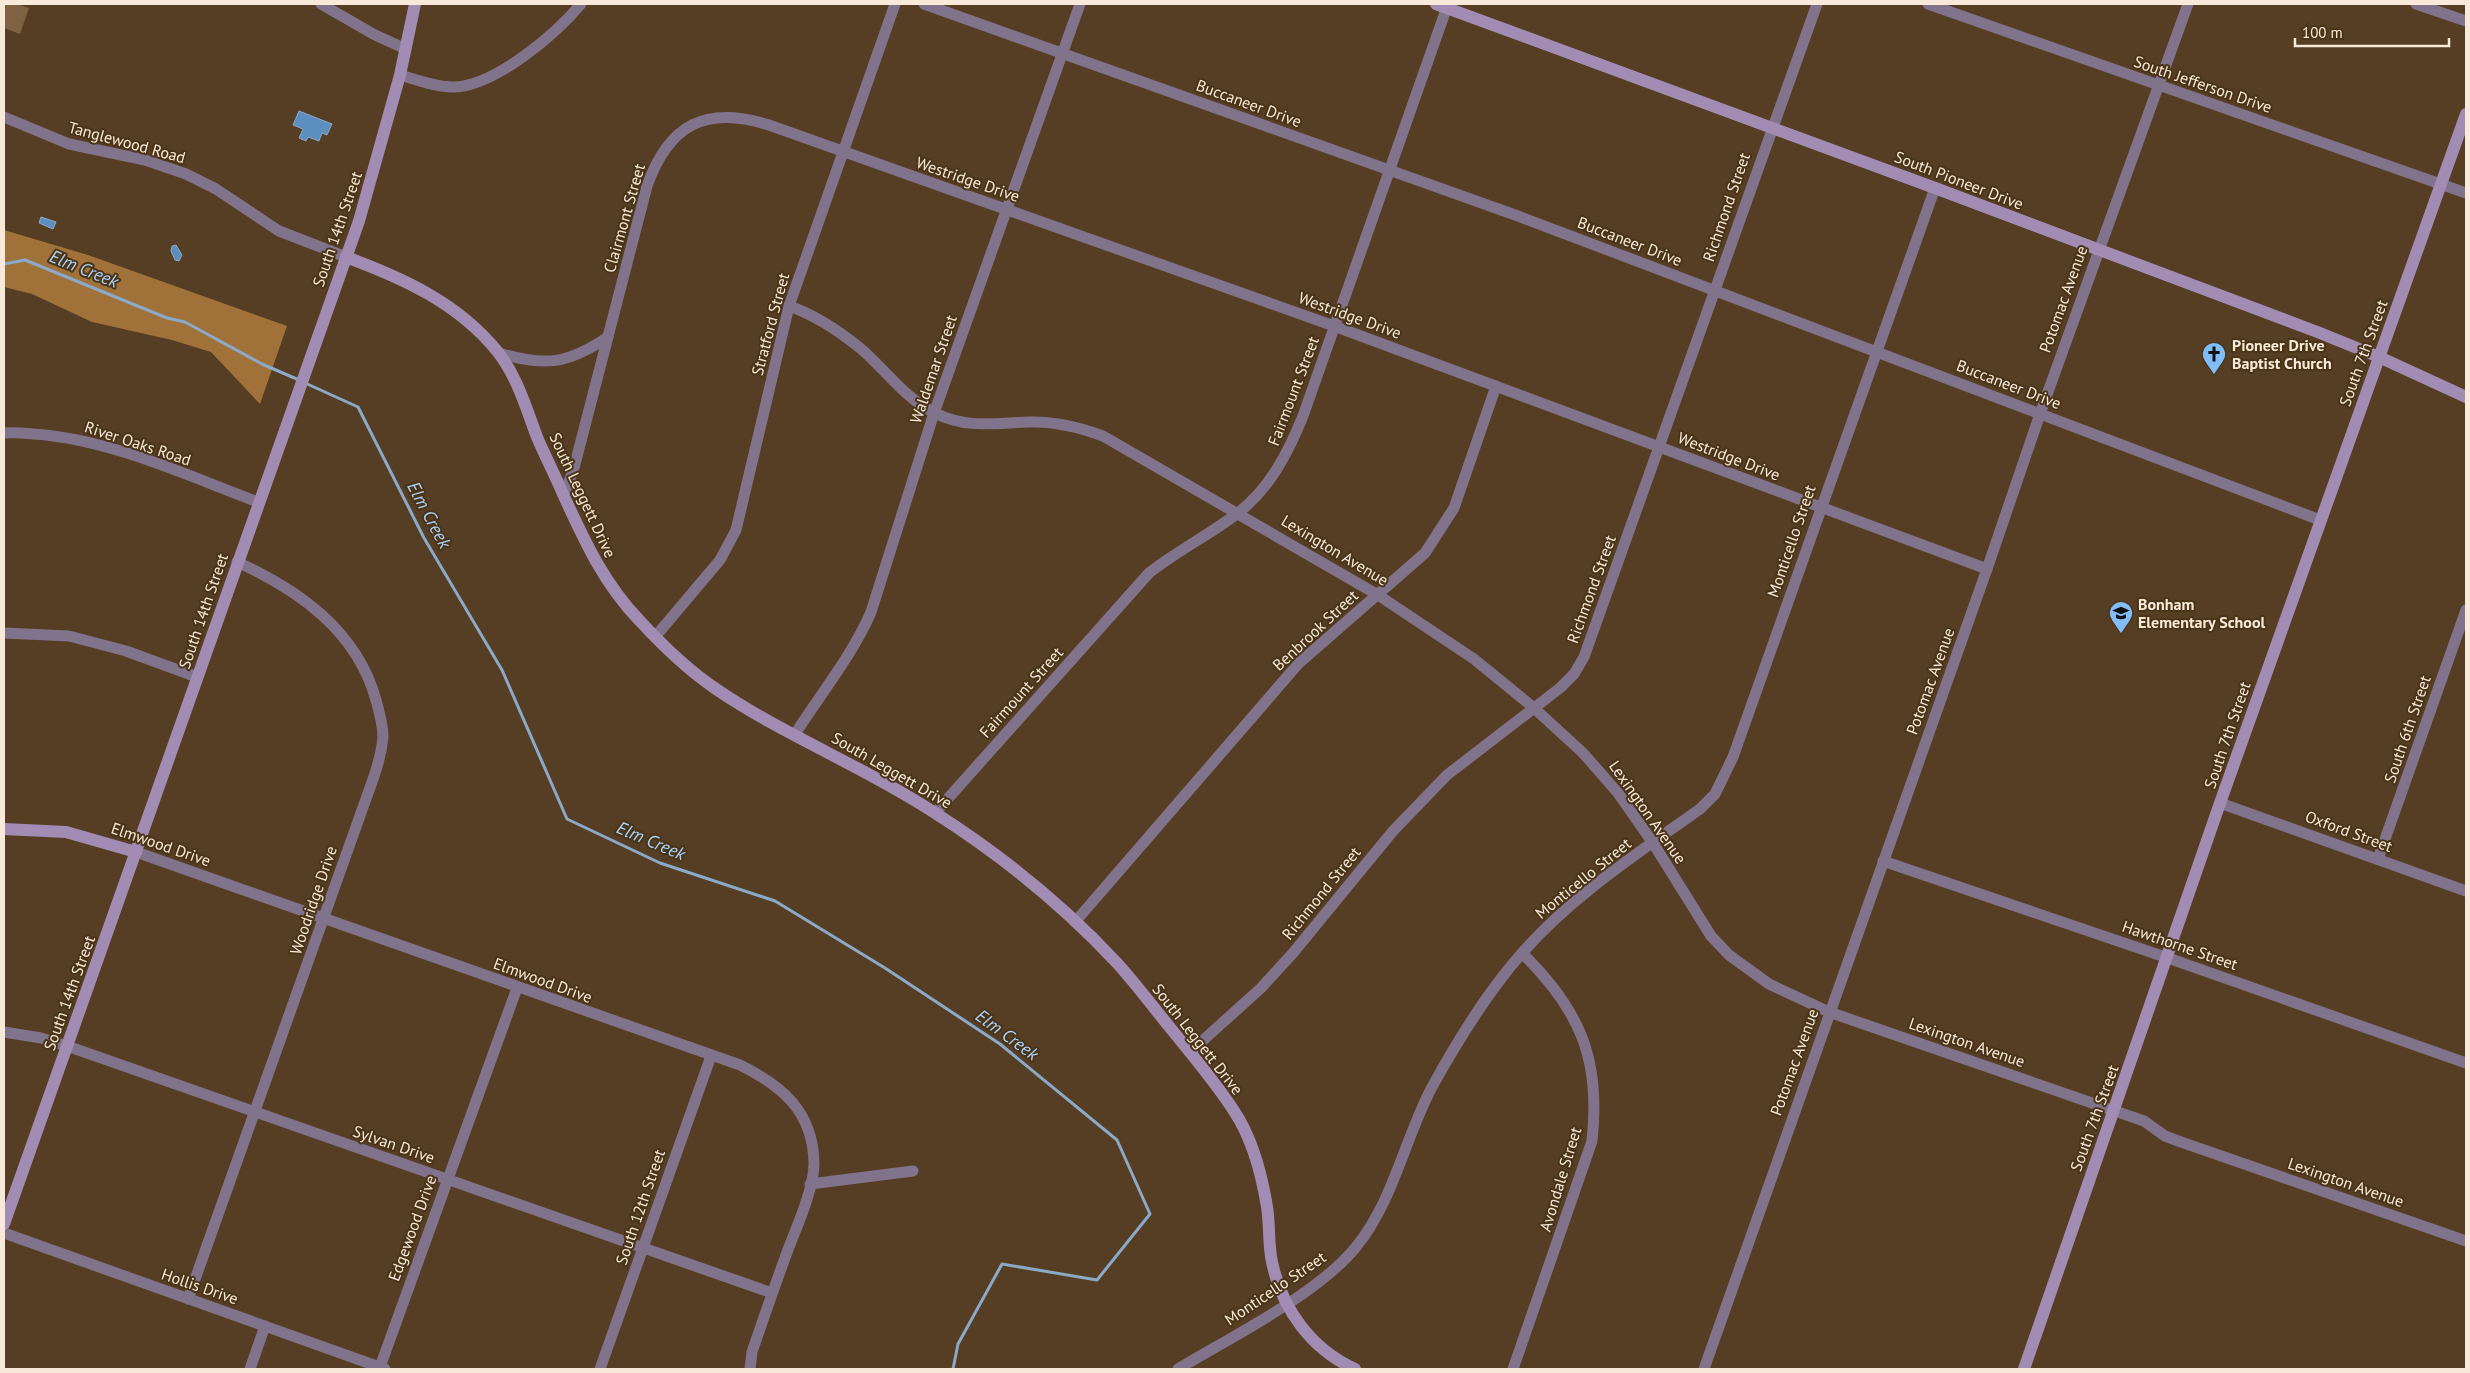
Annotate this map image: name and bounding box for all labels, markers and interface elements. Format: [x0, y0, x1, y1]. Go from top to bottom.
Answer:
scale bar [2295, 15, 2449, 47]
text: 100 m [2302, 23, 2343, 42]
street label: South Jefferson Drive [2131, 51, 2275, 117]
street label: Buccaneer Drive [1194, 75, 1304, 131]
street label: Tanglewood Road [66, 117, 188, 167]
street label: South Pioneer Drive [1892, 146, 2026, 214]
street label: Richmond Street [1698, 149, 1754, 264]
street label: Westridge Drive [914, 152, 1022, 206]
street label: Clairmont Street [599, 161, 649, 275]
street label: South 14th Street [308, 168, 366, 289]
street label: Buccaneer Drive [1575, 212, 1685, 270]
street label: Potomac Avenue [2034, 243, 2092, 355]
water label: Elm Creek [46, 244, 123, 293]
street label: Stratford Street [747, 270, 793, 378]
street label: Westridge Drive [1296, 287, 1404, 343]
street label: South 7th Street [2334, 297, 2392, 409]
street label: Waldemar Street [905, 312, 961, 426]
street label: Fairmount Street [1263, 333, 1323, 448]
place label: Pioneer Drive Baptist Church [2232, 335, 2332, 373]
church icon: Pioneer Drive Baptist Church [2201, 341, 2227, 375]
street label: Buccaneer Drive [1954, 355, 2064, 413]
street label: River Oaks Road [82, 416, 194, 470]
street label: Westridge Drive [1675, 427, 1783, 485]
street label: South Leggett Drive [545, 429, 621, 561]
water label: Elm Creek [402, 477, 457, 553]
street label: Monticello Street [1762, 482, 1820, 600]
street label: Lexington Avenue [1278, 510, 1392, 590]
street label: Richmond Street [1562, 532, 1620, 646]
street label: South 14th Street [174, 550, 232, 671]
street label: Benbrook Street [1268, 585, 1362, 675]
place label: Bonham Elementary School [2138, 594, 2265, 632]
school or university icon: Bonham Elementary School [2108, 600, 2134, 634]
street label: Potomac Avenue [1901, 625, 1959, 737]
street label: Fairmount Street [975, 642, 1067, 742]
street label: South 6th Street [2379, 672, 2435, 785]
street label: South 7th Street [2199, 678, 2255, 791]
street label: South Leggett Drive [828, 727, 956, 813]
street label: Lexington Avenue [1605, 757, 1691, 867]
street label: Oxford Street [2303, 806, 2396, 856]
water label: Elm Creek [613, 816, 690, 866]
street label: Elmwood Drive [109, 818, 213, 870]
street label: Monticello Street [1531, 833, 1635, 923]
street label: Richmond Street [1277, 842, 1365, 944]
street label: Woodridge Drive [285, 843, 341, 957]
street label: Hawthorne Street [2120, 916, 2241, 974]
street label: South 14th Street [39, 932, 99, 1053]
street label: Elmwood Drive [491, 953, 595, 1007]
street label: South Leggett Drive [1148, 979, 1248, 1099]
water label: Elm Creek [971, 1004, 1044, 1066]
street label: Potomac Avenue [1765, 1006, 1823, 1118]
street label: Lexington Avenue [1906, 1013, 2028, 1071]
street label: South 7th Street [2065, 1062, 2123, 1174]
street label: Sylvan Drive [350, 1121, 438, 1167]
street label: Avondale Street [1535, 1124, 1586, 1234]
street label: South 12th Street [611, 1146, 669, 1267]
street label: Lexington Avenue [2285, 1153, 2407, 1211]
street label: Edgewood Drive [384, 1172, 440, 1284]
street label: Monticello Street [1221, 1246, 1330, 1329]
street label: Hollis Drive [159, 1264, 241, 1308]

